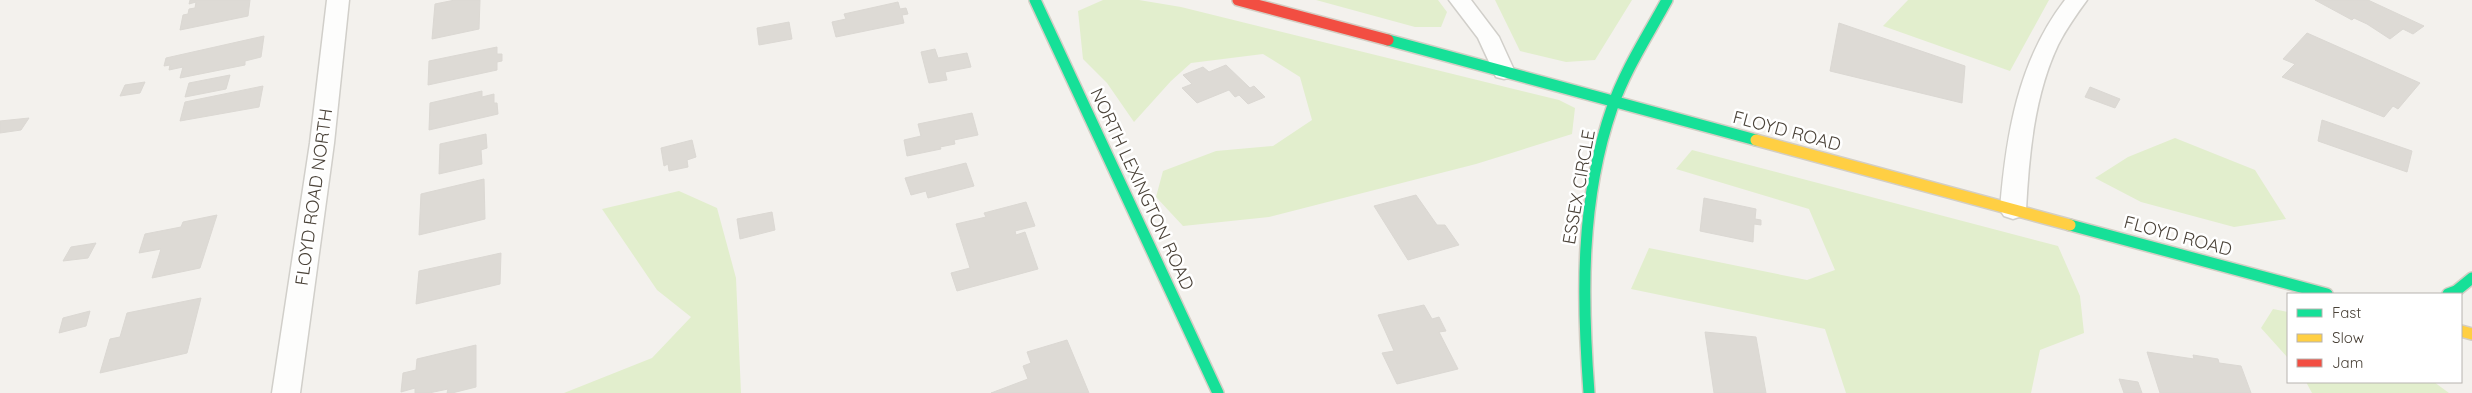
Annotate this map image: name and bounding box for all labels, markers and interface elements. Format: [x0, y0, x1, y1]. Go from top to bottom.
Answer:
street label: NORTH LEXINGTON ROAD [1085, 84, 1199, 294]
street label: FLOYD ROAD [1731, 105, 1844, 156]
street label: FLOYD ROAD NORTH [290, 107, 337, 287]
street label: ESSEX CIRCLE [1557, 128, 1600, 246]
street label: FLOYD ROAD [2122, 210, 2235, 261]
legend [2287, 293, 2462, 383]
text: Fast [2332, 303, 2361, 322]
text: Slow [2332, 328, 2364, 347]
text: Jam [2332, 353, 2363, 372]

